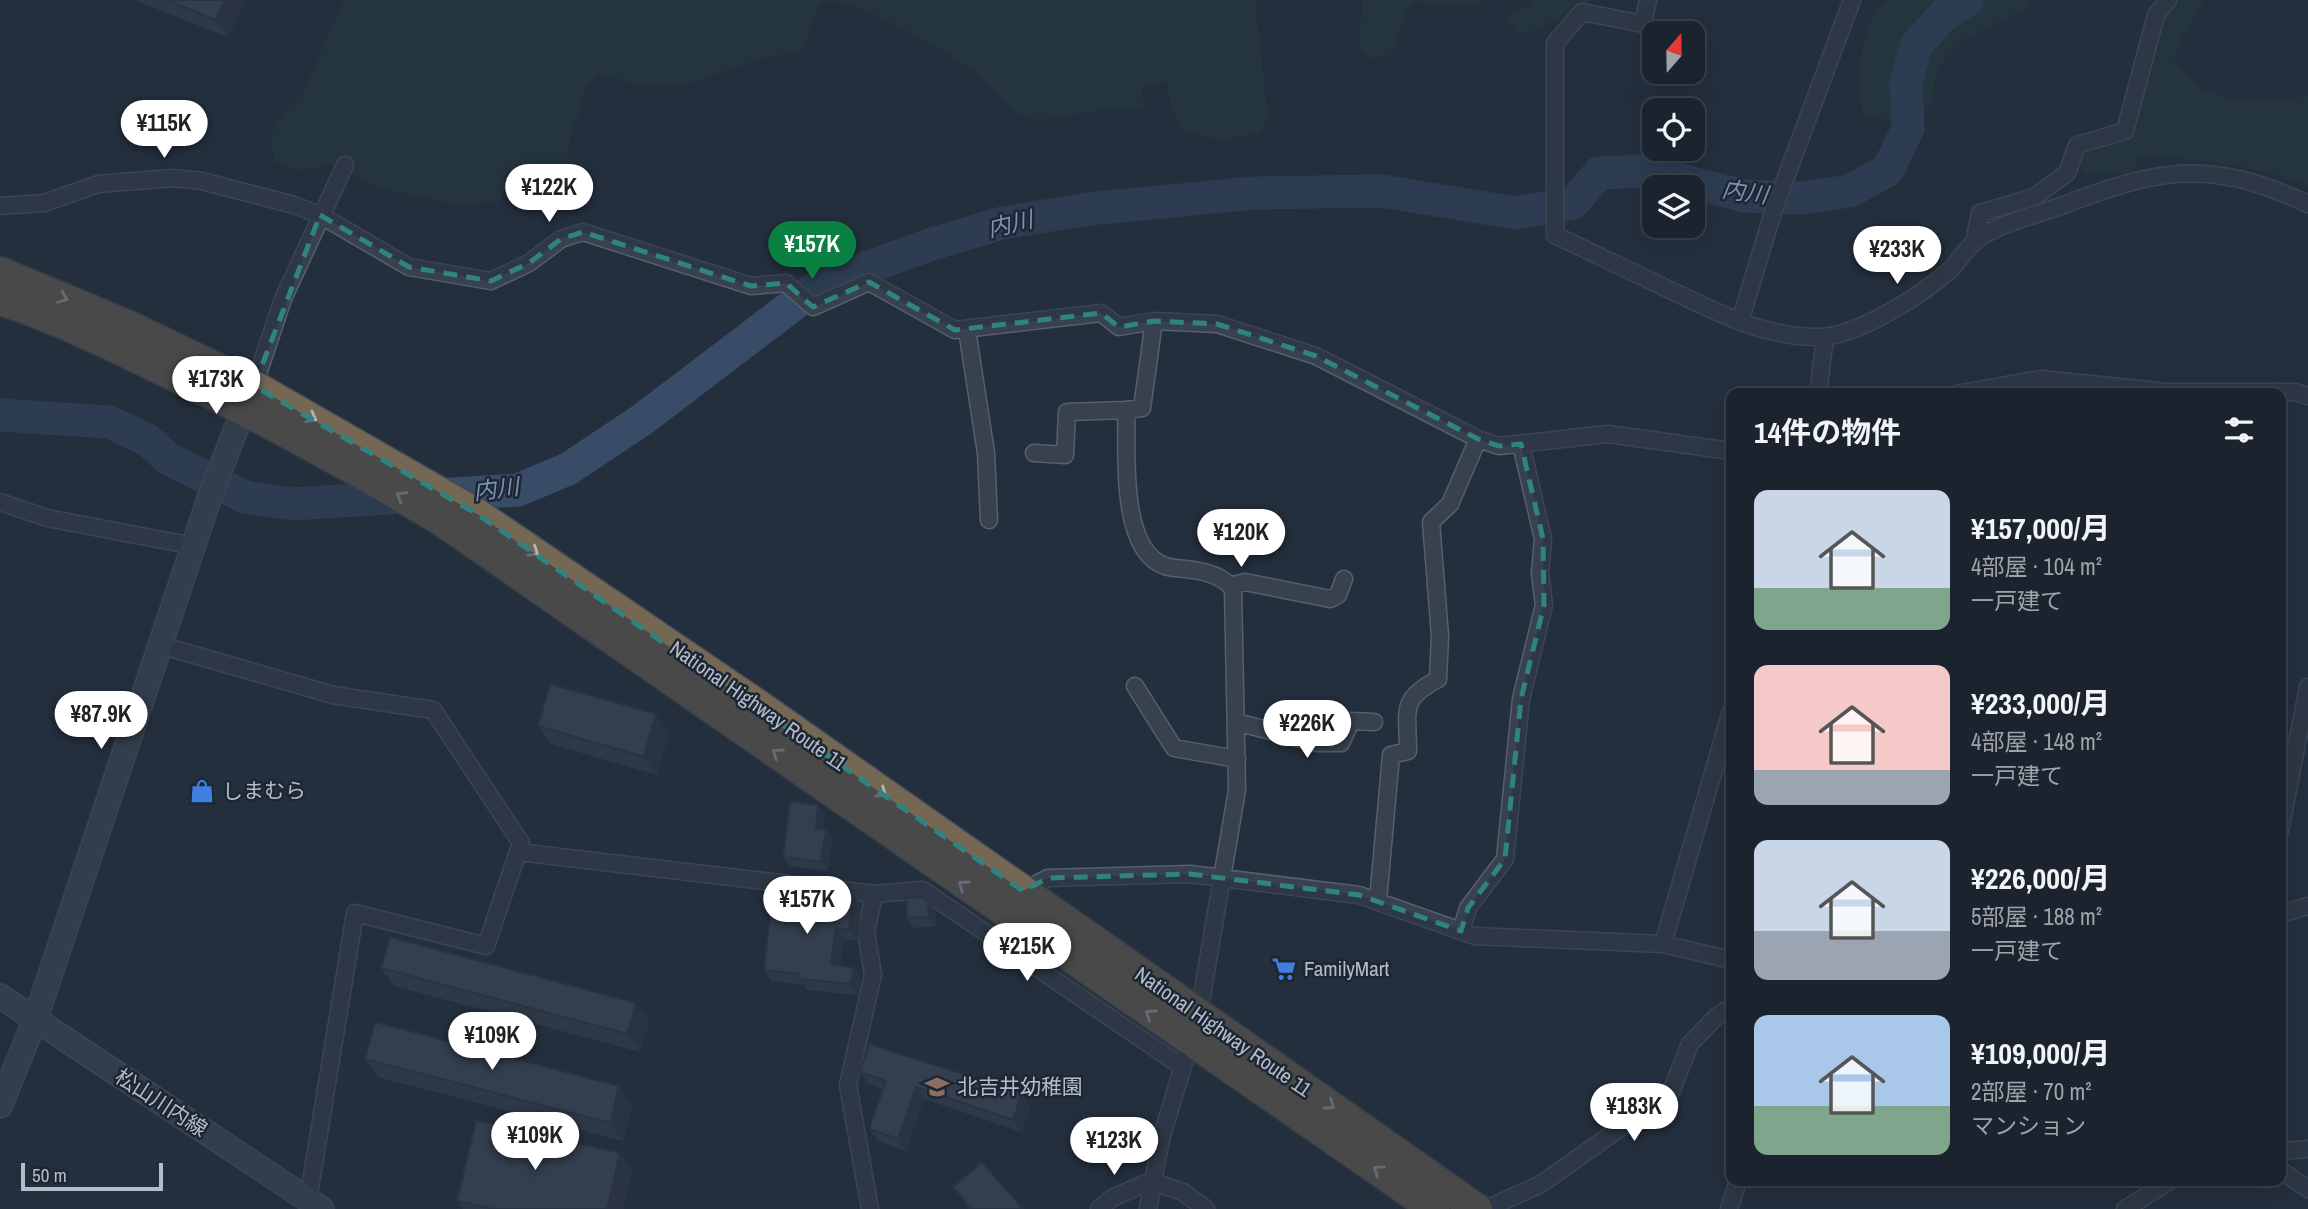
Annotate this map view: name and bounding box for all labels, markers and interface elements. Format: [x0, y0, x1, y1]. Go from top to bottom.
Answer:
north arrow [1642, 21, 1704, 84]
map controls [1642, 21, 1705, 238]
button: locate [1642, 98, 1705, 161]
pin: ¥115K [115, 100, 213, 160]
text: ¥115K [137, 107, 191, 138]
pin: ¥122K [500, 164, 598, 224]
text: ¥122K [521, 171, 577, 202]
water label: 内川 [1720, 173, 1773, 210]
button: layers [1642, 175, 1705, 238]
water label: 内川 [984, 203, 1039, 244]
pin: ¥157K [763, 222, 861, 281]
pin: ¥233K [1848, 226, 1946, 286]
text: ¥157K [784, 228, 840, 259]
text: ¥233K [1869, 233, 1925, 264]
one-way arrow [56, 290, 68, 304]
pin: ¥173K [167, 356, 265, 416]
text: ¥173K [188, 363, 244, 394]
one-way arrow [305, 410, 317, 423]
icon: filters [2220, 411, 2258, 449]
text: 14件の物件 [1754, 412, 1901, 452]
water label: 内川 [471, 470, 524, 507]
one-way arrow [395, 492, 408, 505]
text: ¥157,000/月 [1971, 508, 2110, 548]
pin: ¥120K [1192, 510, 1290, 569]
text: ¥120K [1213, 516, 1269, 547]
icon: home [1810, 518, 1894, 602]
one-way arrow [526, 544, 539, 556]
text: 4部屋 · 104 m² [1971, 551, 2102, 582]
text: 一戸建て [1971, 585, 2063, 616]
street label: National Highway Route 11 [664, 634, 853, 778]
text: ¥233,000/月 [1971, 683, 2110, 723]
pin: ¥87.9K [44, 692, 158, 751]
icon: home [1810, 693, 1894, 777]
text: ¥87.9K [71, 698, 131, 729]
pin: ¥226K [1258, 700, 1356, 760]
text: ¥226K [1279, 707, 1335, 738]
text: 4部屋 · 148 m² [1971, 726, 2102, 757]
one-way arrow [772, 749, 785, 761]
text: 一戸建て [1971, 760, 2063, 791]
place label: しまむら [222, 776, 306, 805]
shop icon: しまむら [188, 777, 216, 805]
one-way arrow [874, 785, 887, 797]
text: ¥226,000/月 [1971, 858, 2110, 898]
icon: home [1810, 868, 1894, 952]
pin: ¥157K [758, 876, 856, 936]
one-way arrow [958, 881, 971, 893]
text: ¥157K [779, 883, 835, 914]
text: 5部屋 · 188 m² [1971, 901, 2102, 932]
pin: ¥215K [978, 923, 1076, 983]
text: ¥215K [999, 930, 1055, 961]
text: 一戸建て [1971, 935, 2063, 966]
place label: FamilyMart [1304, 954, 1389, 983]
supermarket icon: FamilyMart [1270, 955, 1298, 983]
street label: National Highway Route 11 [1129, 960, 1318, 1104]
one-way arrow [1144, 1009, 1157, 1022]
pin: ¥109K [443, 1012, 541, 1072]
text: ¥109K [464, 1019, 520, 1050]
text: ¥109,000/月 [1971, 1033, 2110, 1073]
icon: home [1810, 1043, 1894, 1127]
street label: 松山川内線 [109, 1062, 213, 1143]
place label: 北吉井幼稚園 [957, 1072, 1083, 1101]
school or university icon: 北吉井幼稚園 [923, 1073, 951, 1101]
text: 2部屋 · 70 m² [1971, 1076, 2091, 1107]
pin: ¥183K [1585, 1084, 1683, 1143]
text: ¥183K [1606, 1090, 1662, 1121]
one-way arrow [1322, 1097, 1335, 1110]
text: マンション [1971, 1110, 2086, 1141]
pin: ¥109K [486, 1112, 584, 1172]
pin: ¥123K [1065, 1118, 1163, 1177]
text: ¥109K [507, 1119, 563, 1150]
text: ¥123K [1086, 1124, 1142, 1155]
scale bar [21, 1160, 163, 1192]
text: 50 m [32, 1162, 67, 1188]
one-way arrow [1372, 1166, 1385, 1179]

